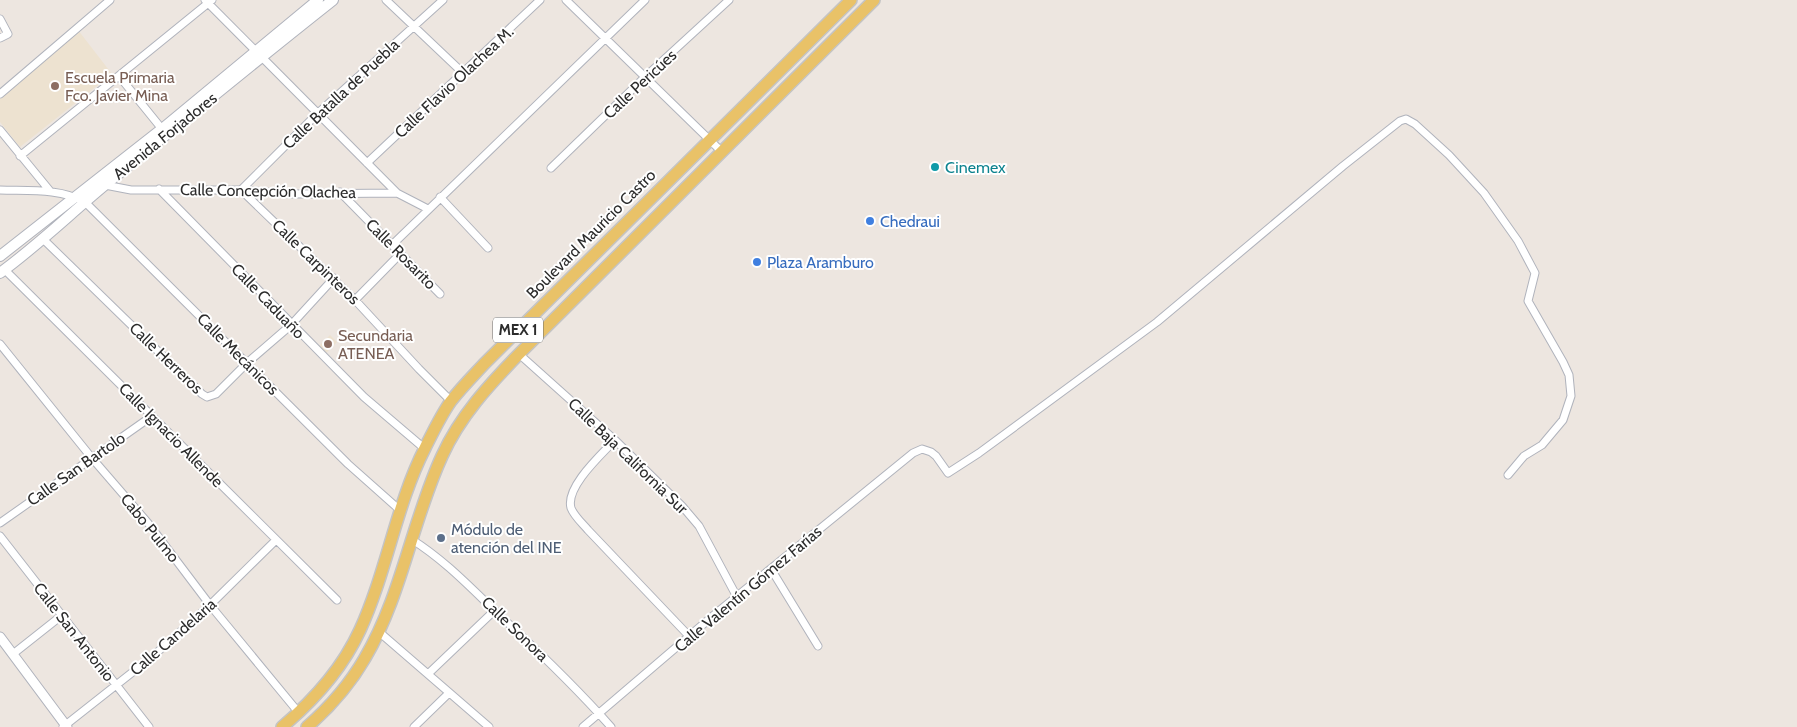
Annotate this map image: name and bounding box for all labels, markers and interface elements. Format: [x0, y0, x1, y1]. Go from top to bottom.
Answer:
street label: Calle Flavio Olachea M. [391, 22, 517, 142]
street label: Calle Batalla de Puebla [279, 35, 403, 153]
street label: Calle Pericúes [600, 45, 681, 123]
place label: Escuela Primaria Fco. Javier Mina [65, 68, 175, 105]
marker: Escuela Primaria Fco. Javier Mina [49, 80, 61, 92]
street label: Avenida Forjadores [109, 88, 221, 184]
place label: Cinemex [945, 158, 1006, 177]
marker: Cinemex [929, 161, 941, 173]
street label: Boulevard Mauricio Castro [522, 165, 660, 303]
street label: Calle Concepción Olachea [180, 180, 356, 202]
place label: Chedraui [880, 212, 940, 231]
street label: Calle Carpinteros [268, 215, 364, 309]
street label: Calle Rosarito [362, 215, 440, 293]
marker: Chedraui [864, 215, 876, 227]
place label: Plaza Aramburo [767, 253, 874, 272]
marker: Plaza Aramburo [751, 256, 763, 268]
street label: Calle Caduaño [227, 260, 309, 343]
street label: Calle Mecánicos [193, 309, 283, 399]
street label: Calle Herreros [125, 318, 207, 398]
road number: MEX 1 [493, 318, 543, 342]
place label: Secundaria ATENEA [338, 326, 413, 363]
marker: Secundaria ATENEA [322, 338, 334, 350]
street label: Calle Ignacio Allende [115, 379, 227, 491]
street label: Calle Baja California Sur [564, 394, 692, 519]
street label: Calle San Bartolo [23, 428, 129, 510]
street label: Cabo Pulmo [117, 490, 184, 566]
place label: Módulo de atención del INE [451, 520, 562, 557]
street label: Calle Valentín Gómez Farías [671, 522, 826, 656]
marker: Módulo de atención del INE [435, 532, 447, 544]
street label: Calle San Antonio [29, 579, 119, 685]
street label: Calle Sonora [478, 593, 553, 666]
street label: Calle Candelaria [126, 594, 220, 680]

